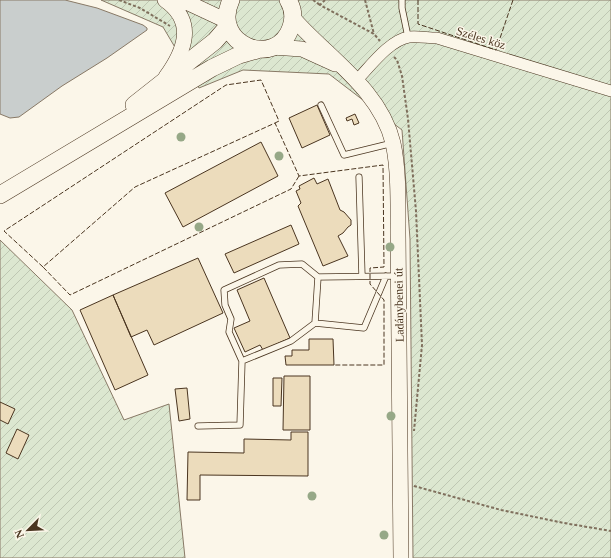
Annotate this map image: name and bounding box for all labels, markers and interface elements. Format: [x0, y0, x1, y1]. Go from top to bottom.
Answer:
street label: Széles köz [455, 24, 507, 52]
street label: Ladánybenei út [391, 267, 407, 342]
north arrow [8, 510, 48, 550]
text: N [12, 528, 26, 540]

